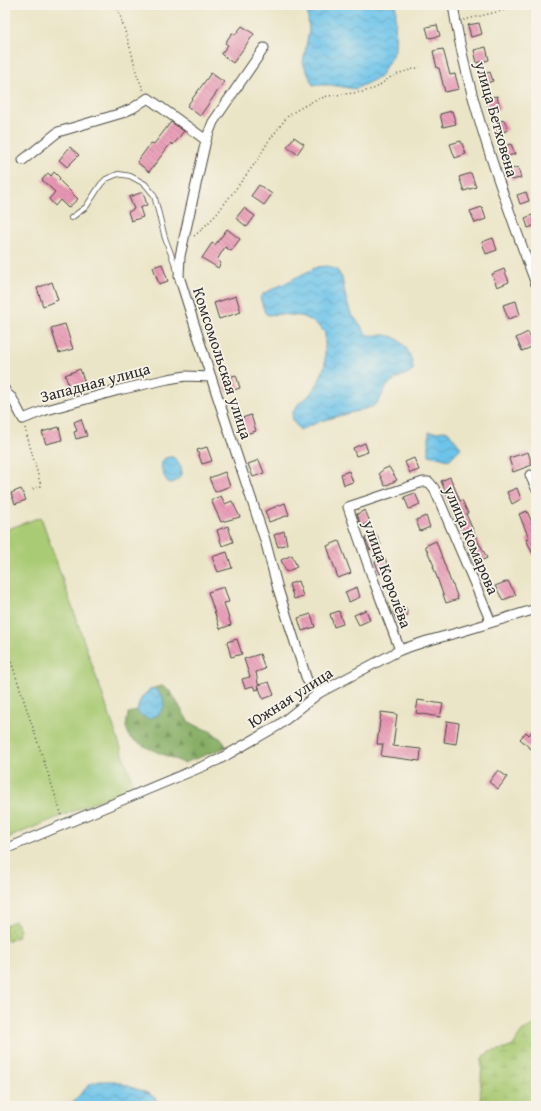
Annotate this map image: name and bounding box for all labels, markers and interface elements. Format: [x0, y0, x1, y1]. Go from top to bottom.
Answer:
street label: улица Бетховена [469, 57, 525, 180]
street label: Комсомольская улица [187, 284, 259, 442]
street label: Западная улица [37, 356, 153, 408]
street label: улица Комарова [438, 481, 506, 598]
street label: улица Королёва [357, 516, 419, 632]
street label: Южная улица [243, 660, 338, 734]

